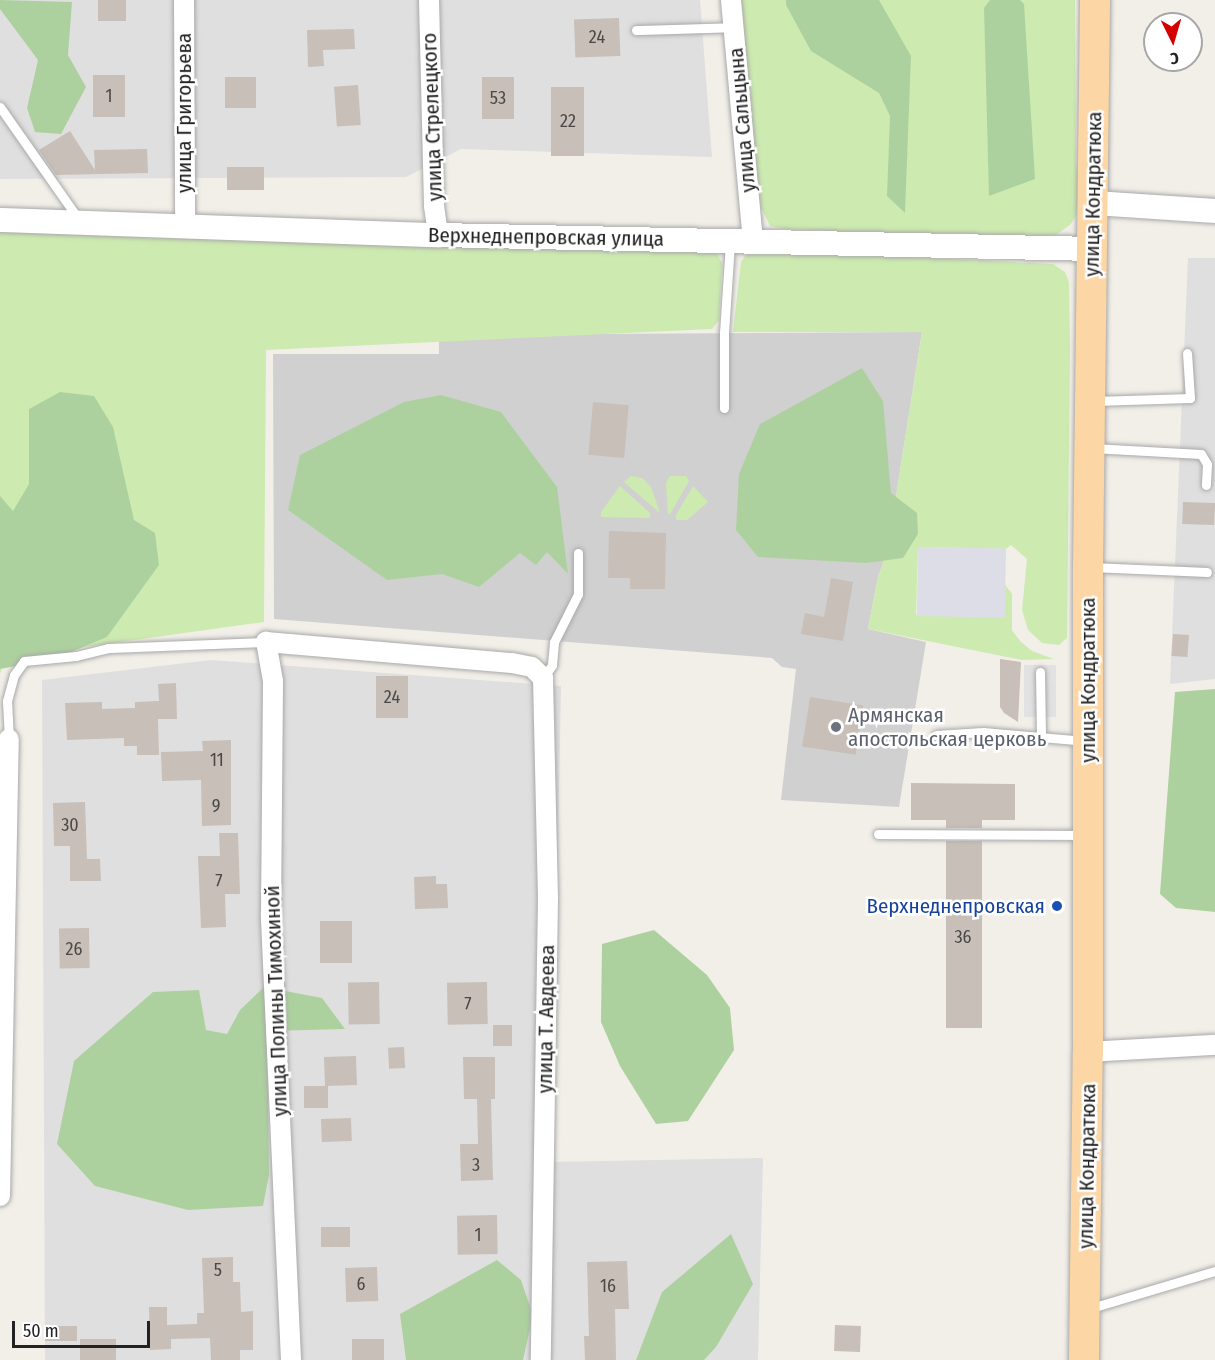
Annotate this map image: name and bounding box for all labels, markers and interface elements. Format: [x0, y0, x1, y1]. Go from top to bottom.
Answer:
north arrow [1143, 12, 1203, 72]
house number: 24 [589, 26, 605, 48]
street label: улица Стрелецкого [416, 32, 448, 202]
street label: улица Григорьева [171, 33, 197, 193]
street label: улица Сальцына [723, 46, 761, 194]
text: С [1169, 49, 1179, 68]
house number: 1 [105, 85, 113, 107]
house number: 53 [490, 87, 506, 109]
house number: 22 [560, 110, 576, 132]
street label: улица Кондратюка [1079, 111, 1107, 277]
street label: Верхнеднепровская улица [428, 222, 664, 252]
street label: улица Кондратюка [1075, 597, 1101, 763]
house number: 24 [384, 686, 400, 708]
place label: Армянская апостольская церковь [848, 702, 1046, 752]
marker: Армянская апостольская церковь [829, 720, 843, 734]
house number: 11 [210, 749, 224, 771]
house number: 9 [212, 795, 220, 817]
house number: 30 [61, 814, 79, 836]
house number: 7 [215, 870, 223, 892]
street label: улица Полины Тимохиной [259, 885, 293, 1117]
place label: Верхнеднепровская [866, 893, 1045, 919]
marker: Верхнеднепровская [1050, 899, 1064, 913]
house number: 36 [954, 926, 972, 948]
house number: 26 [66, 938, 82, 960]
street label: улица Т. Авдеева [532, 944, 560, 1094]
house number: 7 [464, 993, 472, 1015]
street label: улица Кондратюка [1073, 1083, 1101, 1249]
house number: 3 [472, 1154, 480, 1176]
house number: 1 [474, 1224, 482, 1246]
house number: 5 [214, 1259, 222, 1281]
house number: 6 [357, 1273, 365, 1295]
house number: 16 [600, 1275, 616, 1297]
scale bar [15, 1309, 153, 1347]
text: 50 m [23, 1320, 59, 1342]

